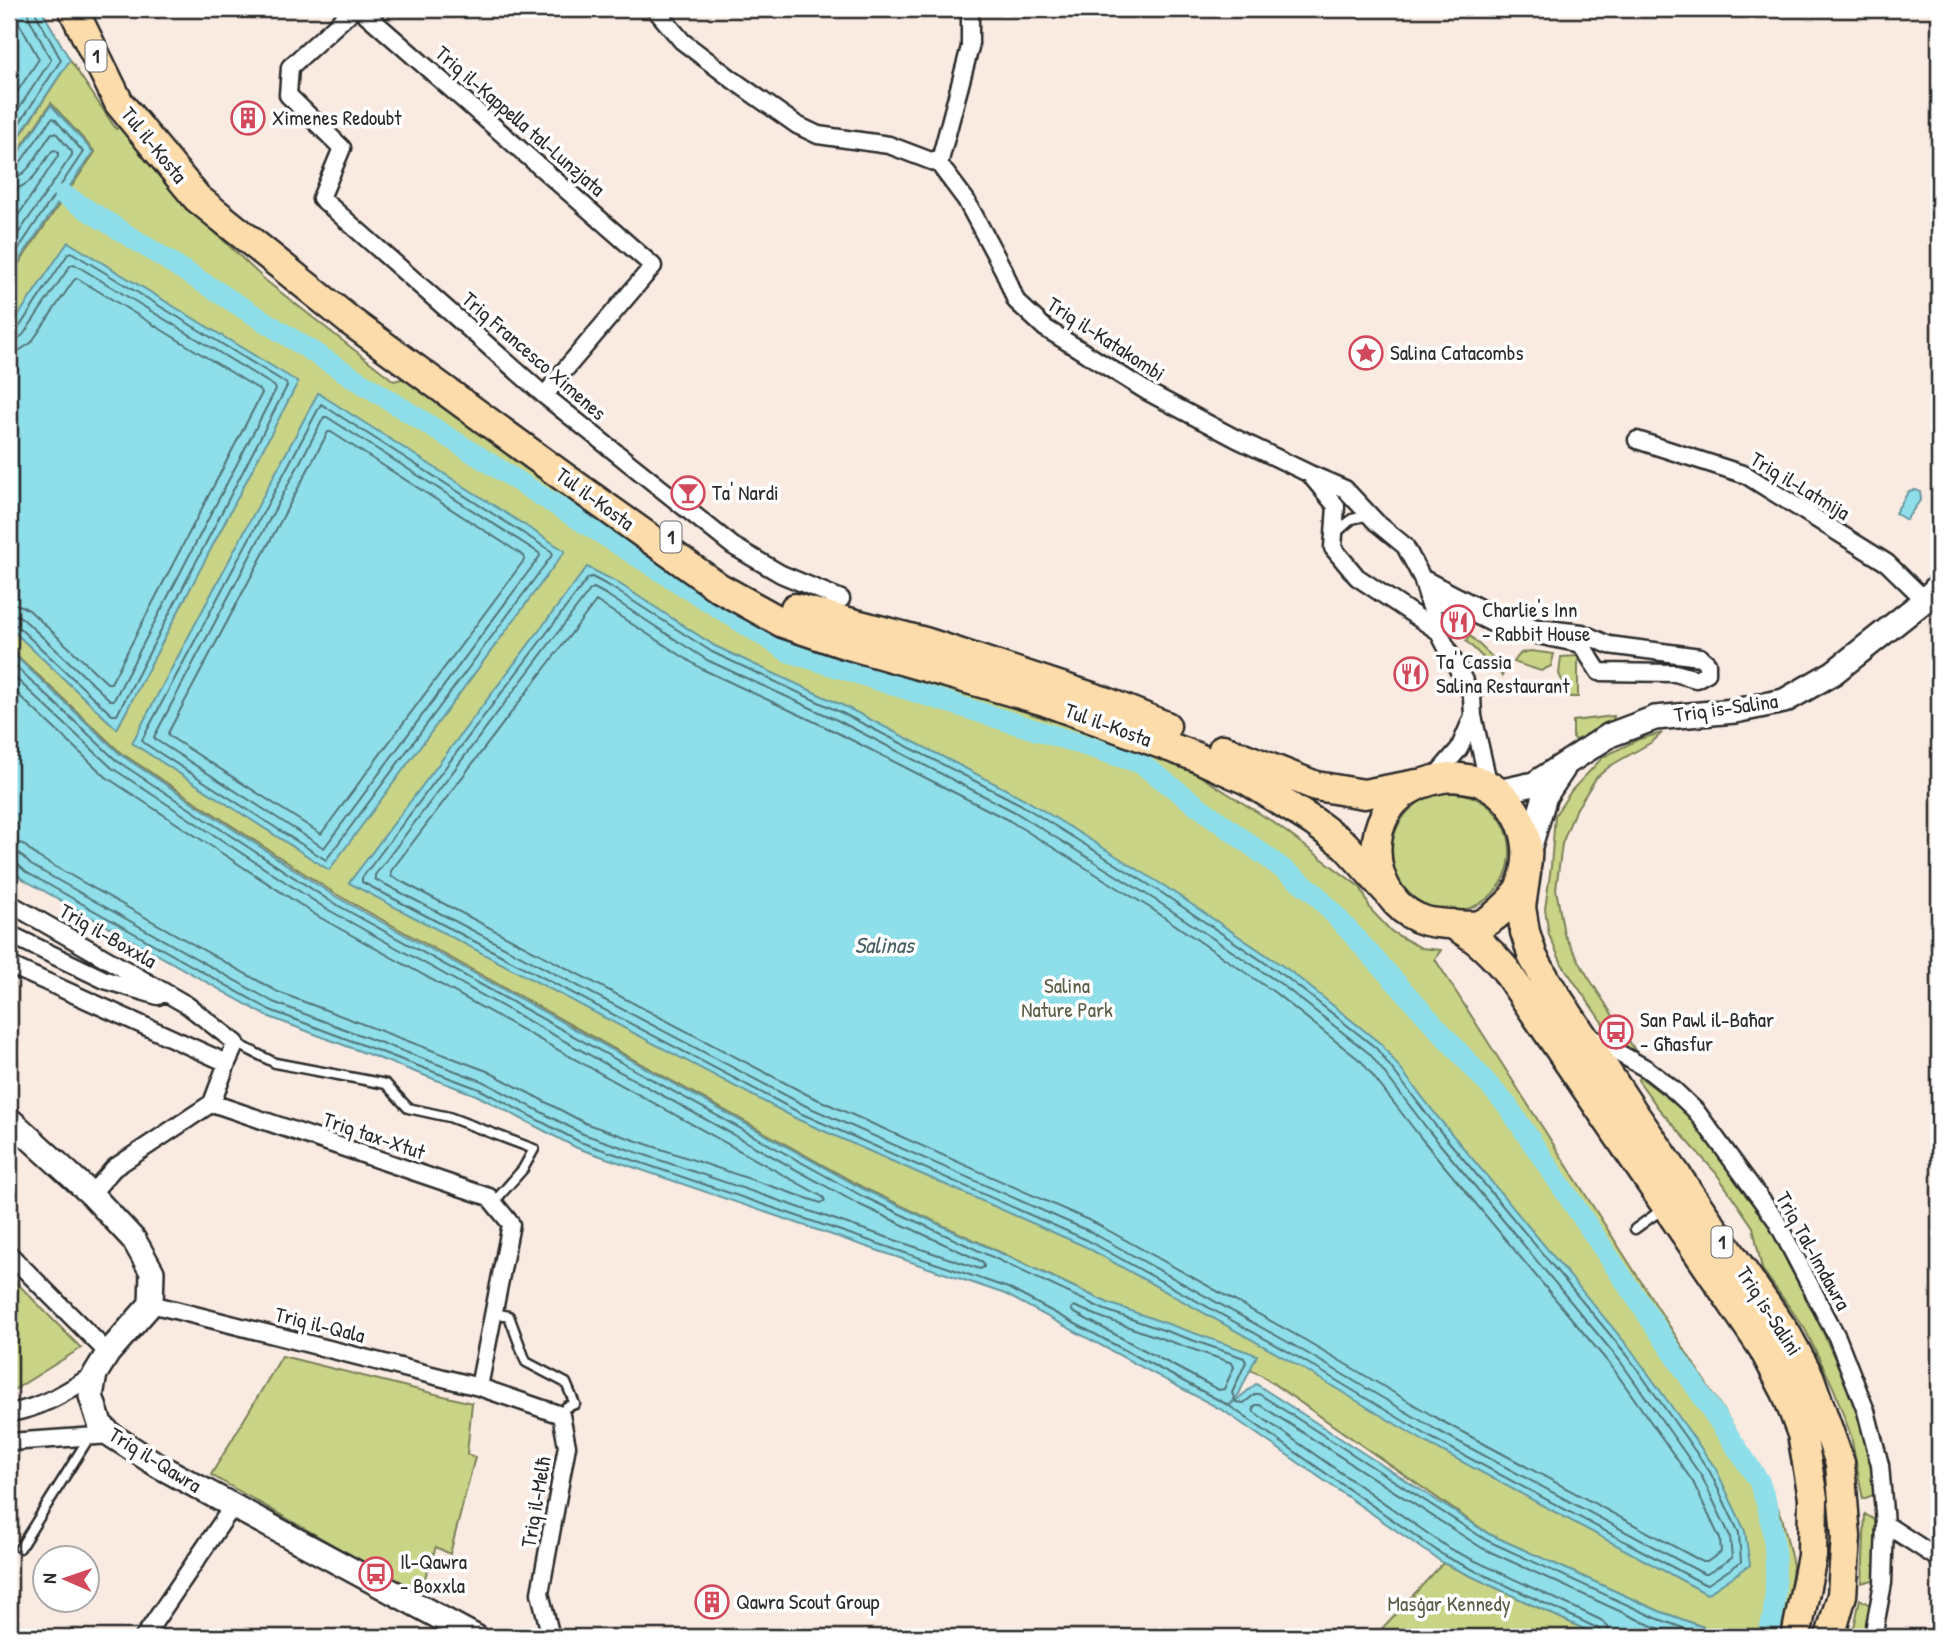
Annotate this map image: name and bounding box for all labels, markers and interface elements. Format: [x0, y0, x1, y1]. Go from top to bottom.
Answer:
street label: Triq il-Kappella tal-Lunzjata [429, 39, 612, 203]
road number: 1 [86, 40, 106, 72]
building icon: Ximenes Redoubt [229, 99, 267, 137]
street label: Tul il-Kosta [115, 100, 194, 189]
place label: Ximenes Redoubt [272, 103, 402, 132]
street label: Triq Francesco Ximenes [456, 285, 613, 427]
street label: Triq il-Katakombi [1042, 290, 1171, 388]
place icon: Salina Catacombs [1347, 334, 1385, 372]
place label: Salina Catacombs [1390, 338, 1524, 367]
street label: Triq il-Latmija [1745, 444, 1855, 527]
street label: Tul il-Kosta [550, 460, 640, 537]
bar icon: Ta' Nardi [669, 474, 707, 512]
place label: Ta' Nardi [712, 478, 779, 507]
road number: 1 [660, 522, 682, 552]
place label: Charlie's Inn - Rabbit House [1482, 595, 1590, 648]
restaurant icon: Charlie's Inn - Rabbit House [1439, 603, 1477, 641]
place label: Ta' Cassia Salina Restaurant [1436, 647, 1570, 700]
restaurant icon: Ta' Cassia Salina Restaurant [1392, 655, 1430, 693]
street label: Triq is-Salina [1672, 686, 1780, 729]
street label: Tul il-Kosta [1061, 695, 1156, 754]
street label: Triq il-Boxxla [54, 896, 162, 975]
water label: Salinas [854, 929, 916, 960]
park label: Salina Nature Park [1021, 971, 1113, 1024]
place label: San Pawl il-Baħar - Għasfur [1640, 1005, 1774, 1058]
bus stop icon: San Pawl il-Baħar - Għasfur [1597, 1013, 1635, 1051]
street label: Triq tax-Xtut [319, 1105, 430, 1167]
street label: Triq Tal-Imdawra [1769, 1186, 1858, 1315]
road number: 1 [1712, 1226, 1732, 1258]
street label: Triq is-Salini [1730, 1261, 1809, 1361]
street label: Triq il-Qala [272, 1299, 368, 1350]
street label: Triq il-Qawra [103, 1420, 207, 1499]
street label: Triq il-Melħ [513, 1454, 558, 1550]
north arrow [32, 1544, 102, 1614]
place label: Il-Qawra - Boxxla [400, 1547, 467, 1600]
bus stop icon: Il-Qawra - Boxxla [357, 1555, 395, 1593]
text: N [36, 1573, 62, 1584]
building icon: Qawra Scout Group [693, 1583, 731, 1621]
place label: Qawra Scout Group [736, 1587, 880, 1616]
park label: Masġar Kennedy [1387, 1589, 1511, 1618]

